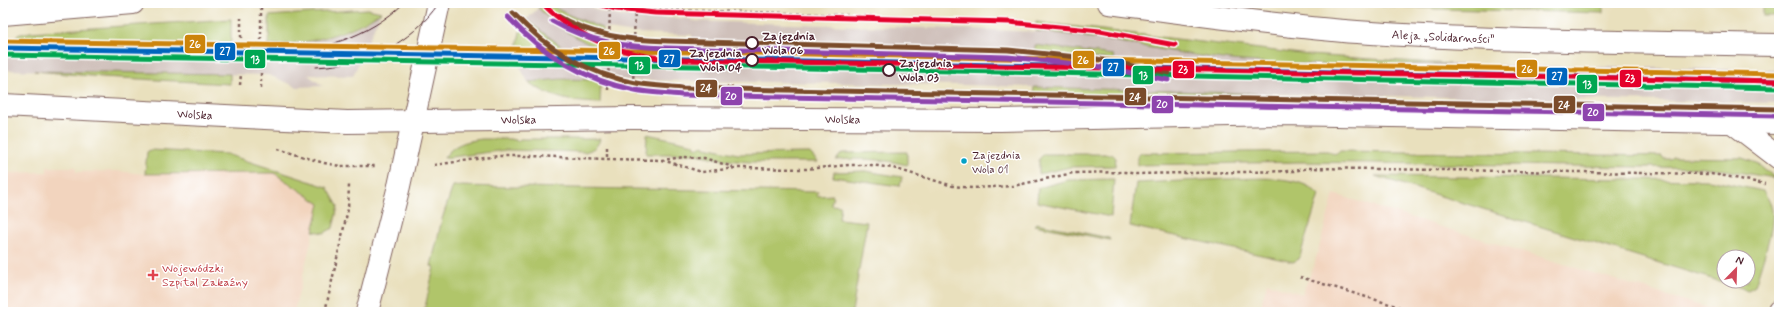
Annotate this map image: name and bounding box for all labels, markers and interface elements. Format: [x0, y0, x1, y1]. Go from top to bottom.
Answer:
street label: Aleja „Solidarności” [1391, 27, 1495, 48]
place label: Zajezdnia Wola 06 [761, 29, 815, 59]
line badge: 26 [184, 34, 206, 54]
marker: Zajezdnia Wola 06 [745, 36, 759, 50]
text: 26 [189, 38, 201, 52]
line badge: 26 [598, 41, 621, 60]
line badge: 27 [214, 42, 236, 61]
text: 27 [220, 45, 231, 59]
text: 26 [603, 45, 615, 59]
place label: Zajezdnia Wola 04 [689, 46, 743, 76]
line badge: 13 [244, 49, 266, 69]
line badge: 27 [658, 49, 681, 68]
line badge: 26 [1072, 50, 1095, 69]
text: 13 [250, 53, 260, 67]
text: 27 [664, 53, 675, 67]
marker: Zajezdnia Wola 04 [745, 53, 759, 67]
text: 26 [1077, 54, 1089, 68]
line badge: 13 [628, 56, 651, 75]
place label: Zajezdnia Wola 03 [898, 56, 952, 86]
line badge: 27 [1102, 58, 1125, 77]
text: 13 [634, 59, 644, 73]
line badge: 26 [1516, 59, 1538, 78]
line badge: 23 [1172, 60, 1195, 79]
text: 27 [1108, 61, 1119, 75]
marker: Zajezdnia Wola 03 [882, 63, 896, 77]
text: 23 [1178, 63, 1188, 77]
text: 26 [1521, 63, 1533, 77]
line badge: 13 [1132, 65, 1154, 85]
line badge: 27 [1546, 67, 1568, 86]
text: 13 [1138, 69, 1148, 83]
line badge: 23 [1619, 69, 1642, 88]
text: 27 [1552, 70, 1563, 84]
text: 23 [1625, 72, 1635, 86]
line badge: 13 [1576, 74, 1598, 94]
text: 13 [1582, 78, 1592, 92]
line badge: 24 [695, 79, 718, 98]
text: 24 [700, 82, 712, 96]
line badge: 20 [720, 86, 743, 106]
line badge: 24 [1124, 87, 1147, 106]
text: 20 [725, 90, 737, 104]
text: 24 [1129, 91, 1141, 105]
line badge: 20 [1151, 95, 1174, 114]
line badge: 24 [1553, 95, 1576, 114]
text: 20 [1156, 98, 1168, 112]
text: 24 [1558, 99, 1570, 113]
line badge: 20 [1582, 103, 1605, 122]
text: 20 [1587, 106, 1599, 120]
street label: Wolska [177, 107, 213, 124]
street label: Wolska [501, 112, 537, 129]
street label: Wolska [825, 112, 861, 128]
place label: Zajezdnia Wola 01 [972, 149, 1021, 177]
marker: Zajezdnia Wola 01 [959, 156, 969, 166]
north arrow [1716, 249, 1756, 289]
text: N [1733, 253, 1746, 269]
place label: Wojewódzki Szpital Zakaźny [162, 261, 248, 291]
marker: Wojewódzki Szpital Zakaźny [147, 269, 159, 281]

